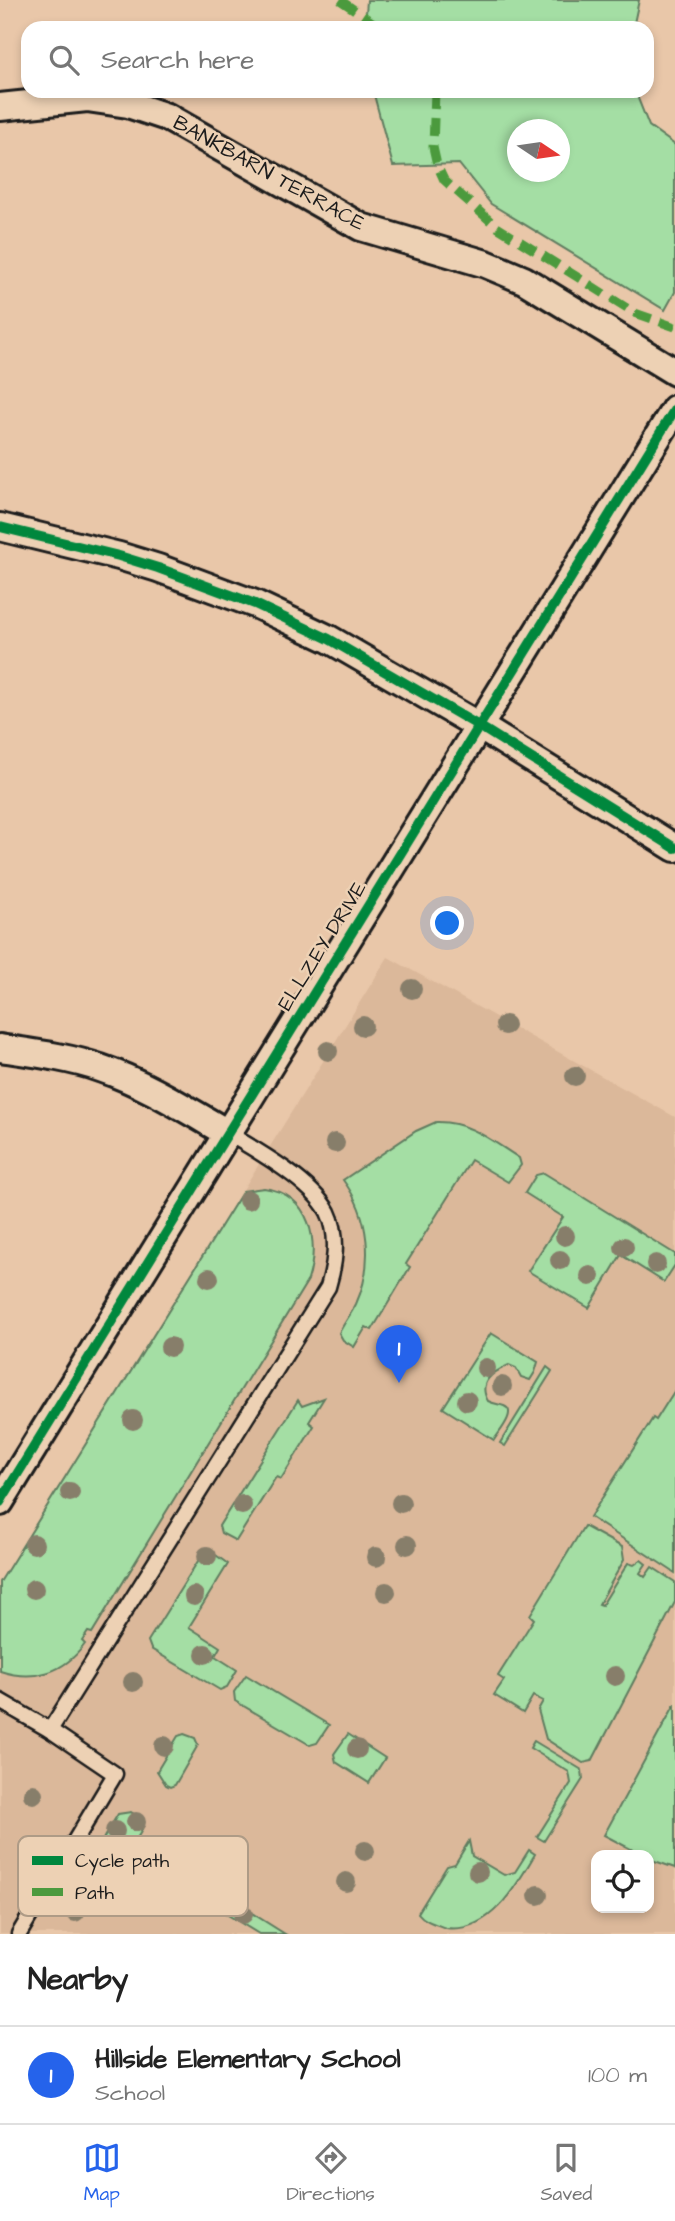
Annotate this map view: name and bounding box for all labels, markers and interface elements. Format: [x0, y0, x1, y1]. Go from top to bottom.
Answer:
search box [21, 21, 654, 98]
icon: search [45, 41, 83, 79]
text: Search here [101, 42, 254, 78]
street label: BANKBARN TERRACE [168, 108, 371, 238]
north arrow [507, 119, 570, 182]
street label: ELLZEY DRIVE [271, 875, 374, 1016]
your location [430, 906, 464, 940]
pin: 1 [376, 1325, 422, 1383]
legend [18, 1836, 248, 1916]
text: Cycle path [75, 1848, 170, 1876]
map controls [591, 1850, 654, 1913]
button: locate [591, 1850, 654, 1913]
text: Path [75, 1880, 114, 1907]
text: Nearby [28, 1959, 128, 2001]
text: Hillside Elementary School [95, 2041, 401, 2077]
text: 1 [50, 2059, 52, 2091]
text: 100 m [588, 2059, 647, 2091]
text: School [95, 2077, 165, 2109]
tab: Map [83, 2139, 121, 2208]
tab: Directions [286, 2139, 375, 2208]
tab: Saved [540, 2139, 592, 2208]

